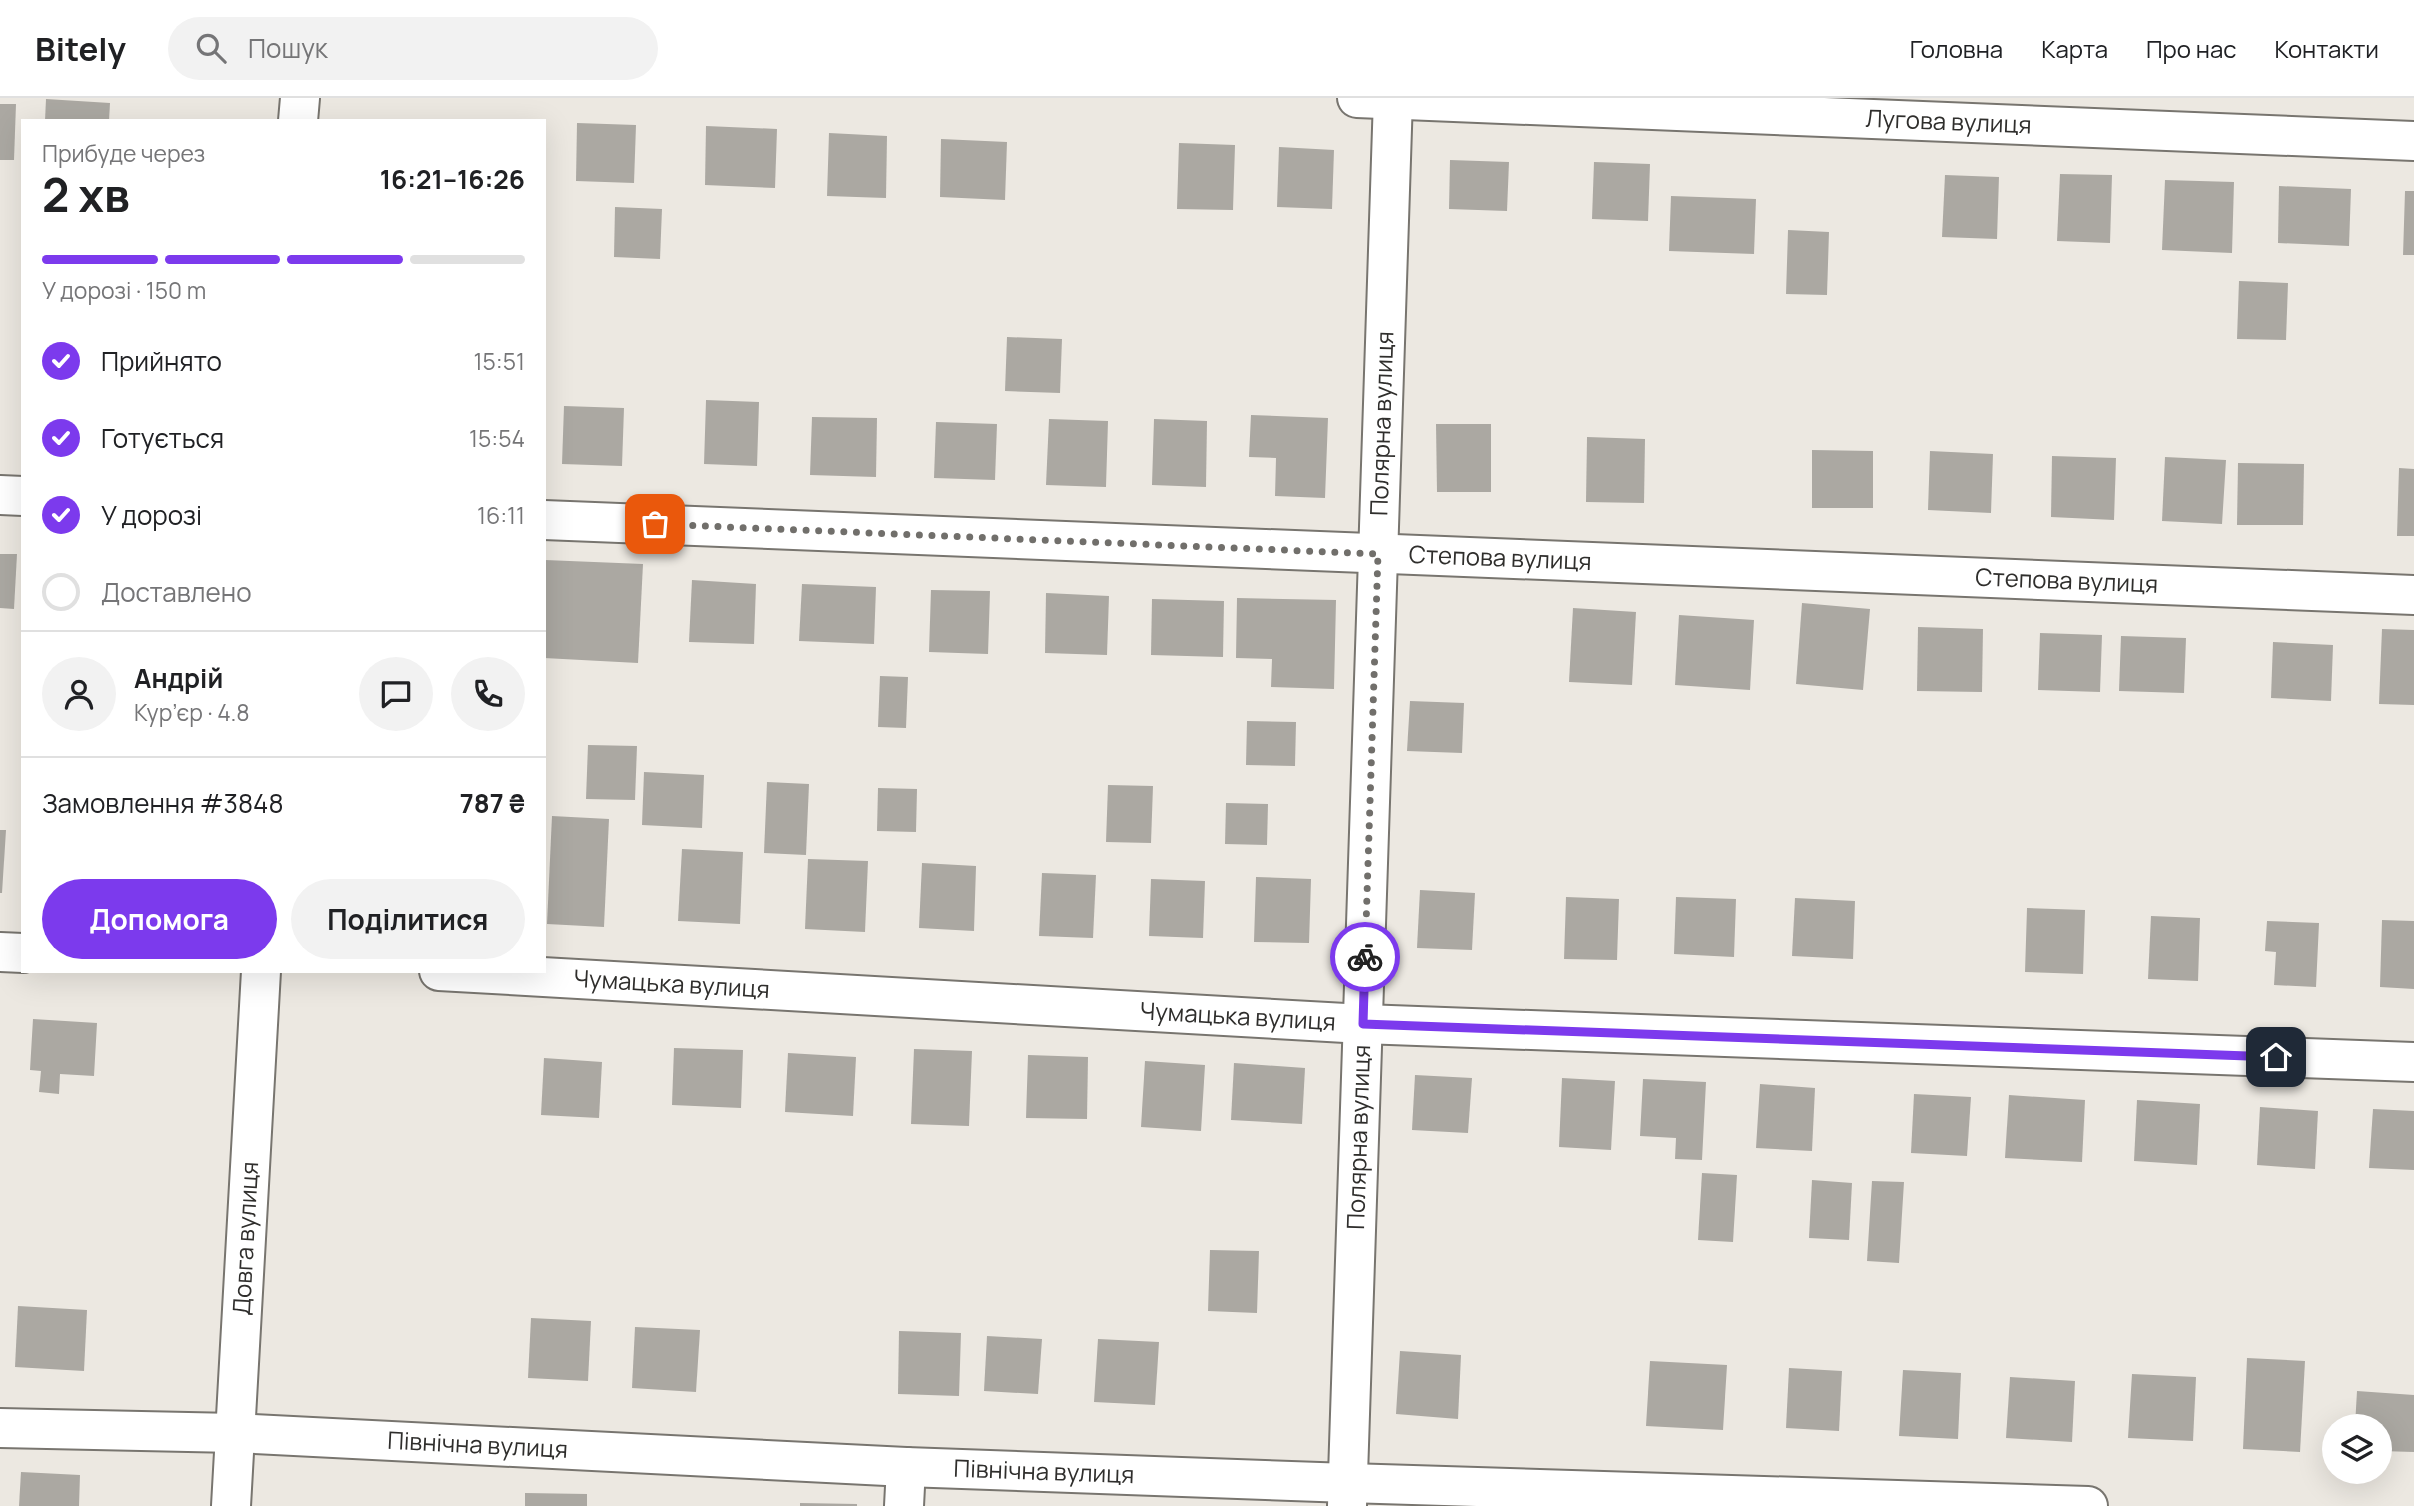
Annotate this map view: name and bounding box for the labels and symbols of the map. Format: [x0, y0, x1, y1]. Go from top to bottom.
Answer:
street label: Лугова вулиця [1865, 101, 2032, 140]
street label: Полярна вулиця [1361, 331, 1400, 517]
pin [625, 494, 685, 554]
street label: Степова вулиця [1408, 537, 1592, 577]
street label: Степова вулиця [1975, 559, 2159, 600]
courier [1330, 922, 1400, 992]
street label: Чумацька вулиця [573, 961, 771, 1005]
street label: Чумацька вулиця [1139, 993, 1337, 1037]
pin [2246, 1027, 2306, 1087]
street label: Полярна вулиця [1338, 1044, 1377, 1230]
street label: Довга вулиця [224, 1160, 265, 1316]
street label: Північна вулиця [387, 1423, 569, 1465]
street label: Північна вулиця [953, 1451, 1135, 1490]

